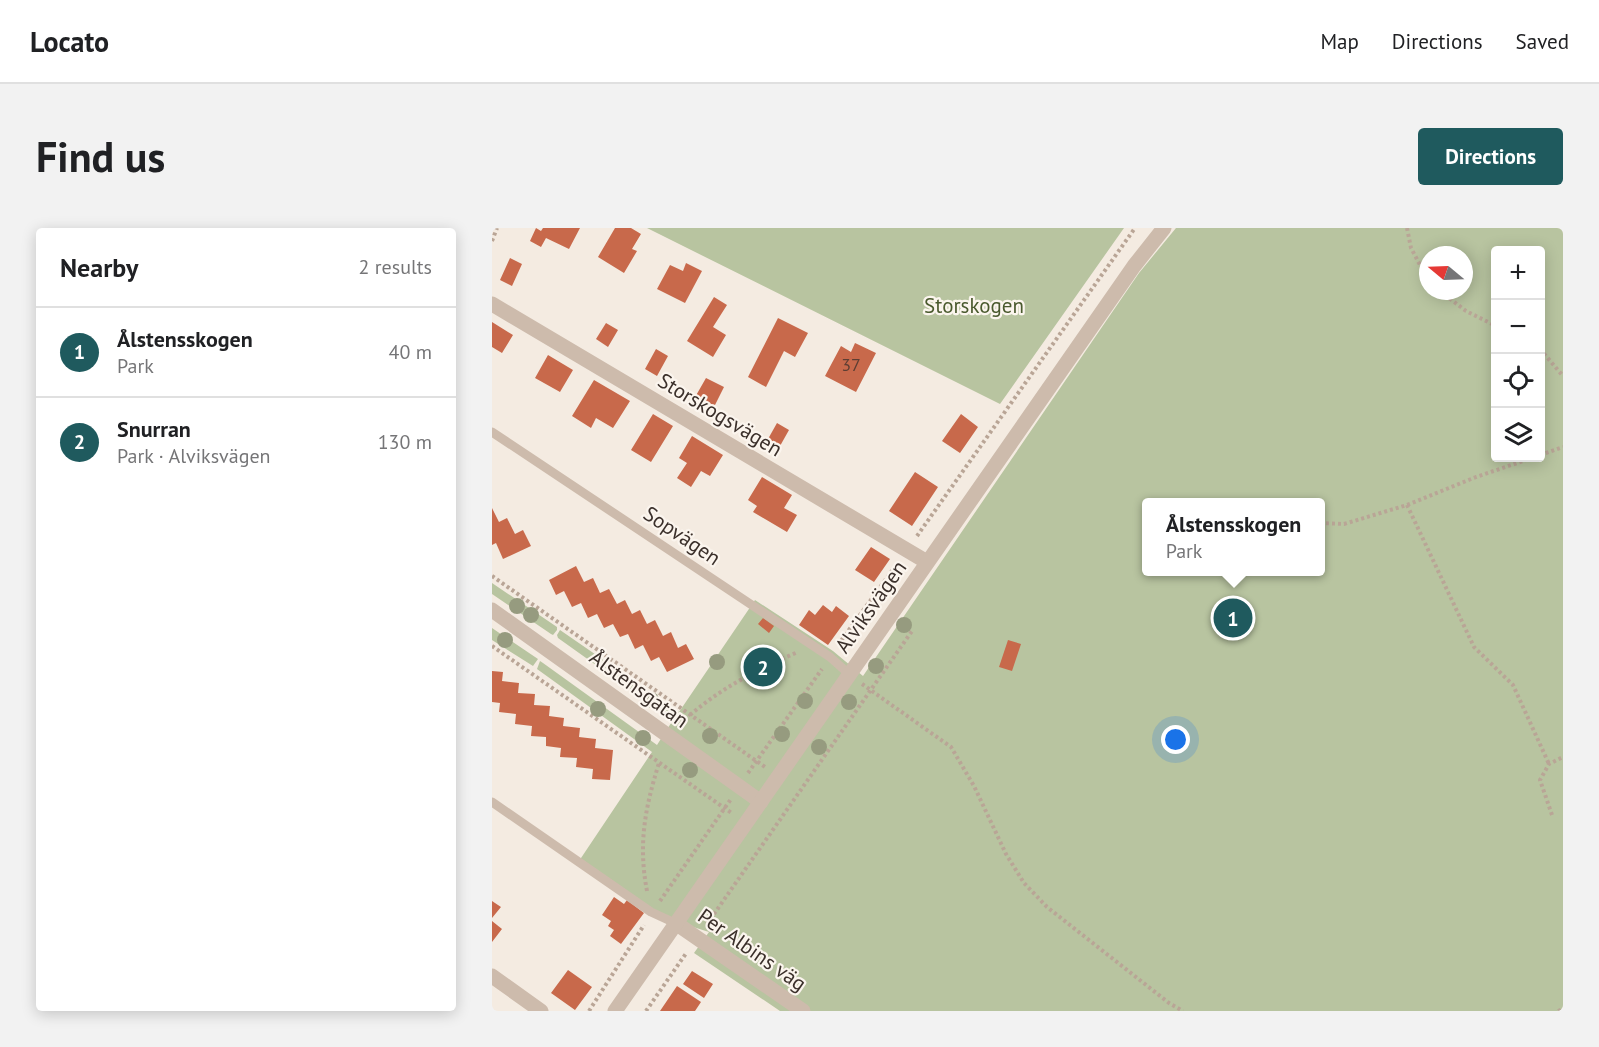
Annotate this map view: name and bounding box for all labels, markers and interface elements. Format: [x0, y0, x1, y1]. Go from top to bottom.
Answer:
text: Locato [30, 23, 109, 60]
text: Map [1320, 28, 1359, 55]
text: Directions [1392, 28, 1483, 55]
text: Saved [1516, 28, 1569, 55]
button: Directions [1418, 128, 1563, 185]
text: Find us [36, 129, 165, 184]
north arrow [1419, 246, 1473, 300]
map controls [1491, 246, 1545, 462]
button: + [1491, 246, 1545, 300]
text: Nearby [60, 251, 138, 284]
text: 2 results [359, 254, 432, 280]
park label: Storskogen [924, 292, 1024, 319]
button: − [1491, 300, 1545, 354]
text: Ålstensskogen [117, 325, 253, 353]
text: 1 [74, 339, 85, 365]
text: 40 m [389, 339, 432, 365]
text: Park [117, 353, 154, 379]
house number: 37 [841, 353, 861, 376]
button: locate [1491, 354, 1545, 408]
street label: Storskogsvägen [653, 367, 787, 462]
button: layers [1491, 408, 1545, 462]
text: Snurran [117, 415, 191, 443]
text: 2 [74, 429, 85, 455]
text: 130 m [378, 429, 432, 455]
text: Park · Alviksvägen [117, 443, 271, 469]
popup [1142, 498, 1325, 576]
street label: Sopvägen [638, 500, 726, 571]
text: Ålstensskogen [1166, 510, 1301, 538]
text: Park [1166, 538, 1202, 564]
street label: Alviksvägen [829, 555, 912, 658]
pin: 1 [1214, 596, 1252, 640]
street label: Ålstensgatan [584, 644, 694, 734]
pin: 2 [744, 644, 782, 690]
your location [1161, 725, 1190, 754]
street label: Per Albins väg [693, 902, 812, 997]

